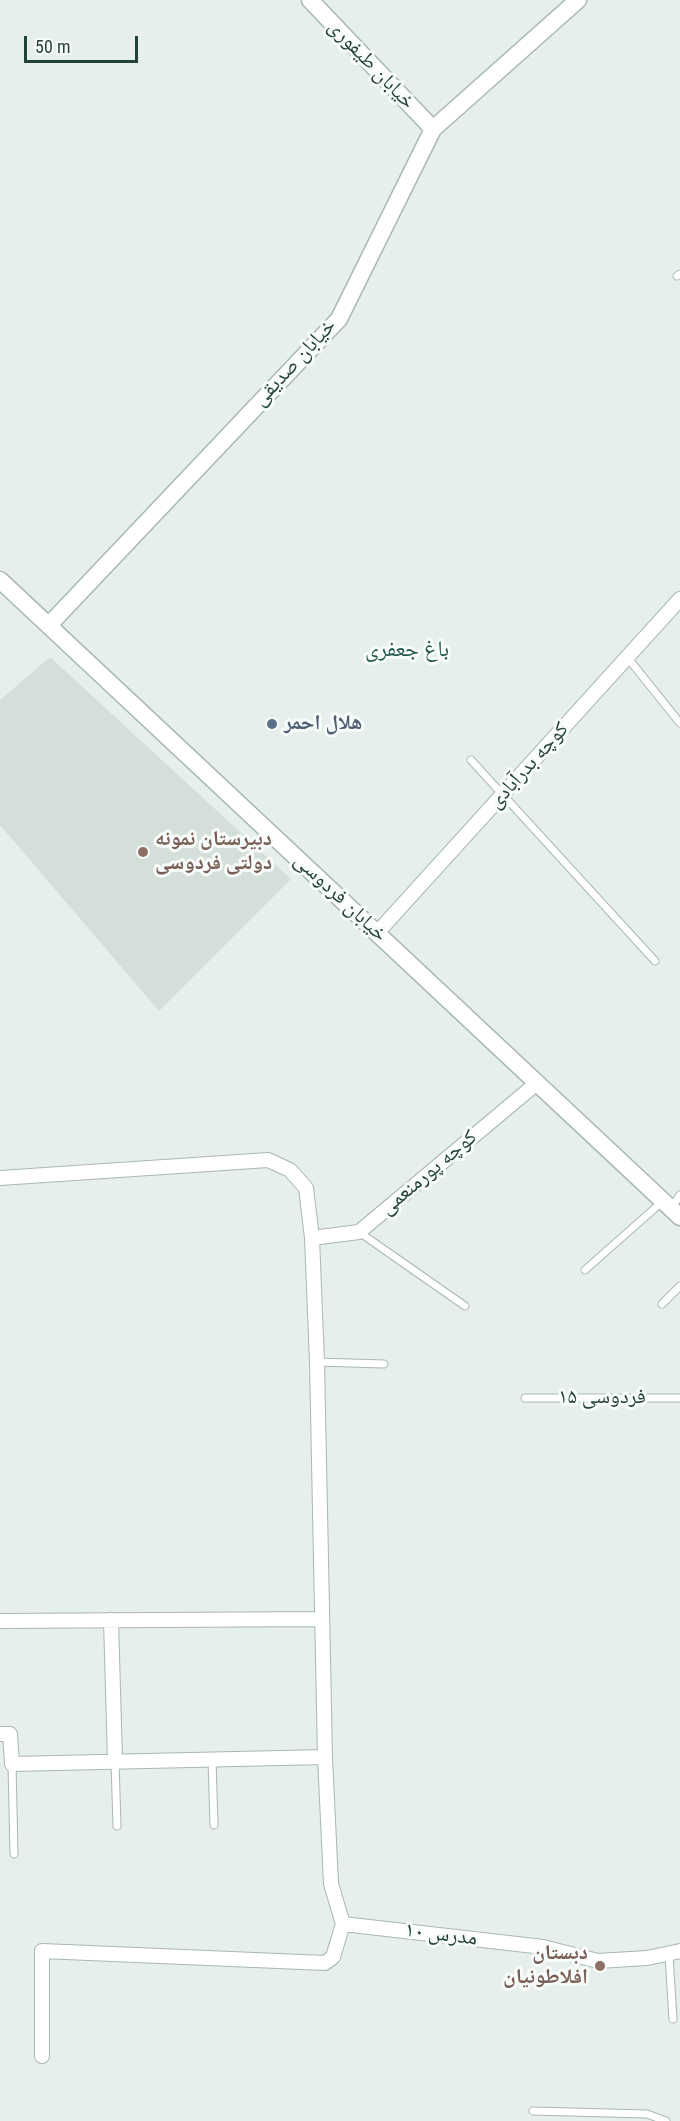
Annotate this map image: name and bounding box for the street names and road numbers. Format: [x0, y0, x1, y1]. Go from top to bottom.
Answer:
street label: خیابان طیفوری [322, 15, 420, 115]
street label: خیابان صدیقی [248, 314, 342, 412]
street label: کوچه بدرآبادی [484, 718, 574, 814]
street label: خیابان فردوسی [288, 848, 392, 948]
street label: کوچه پورمنعمی [375, 1125, 483, 1221]
street label: فردوسی ۱۵ [558, 1385, 646, 1411]
street label: مدرس ۱۰ [403, 1918, 479, 1952]

